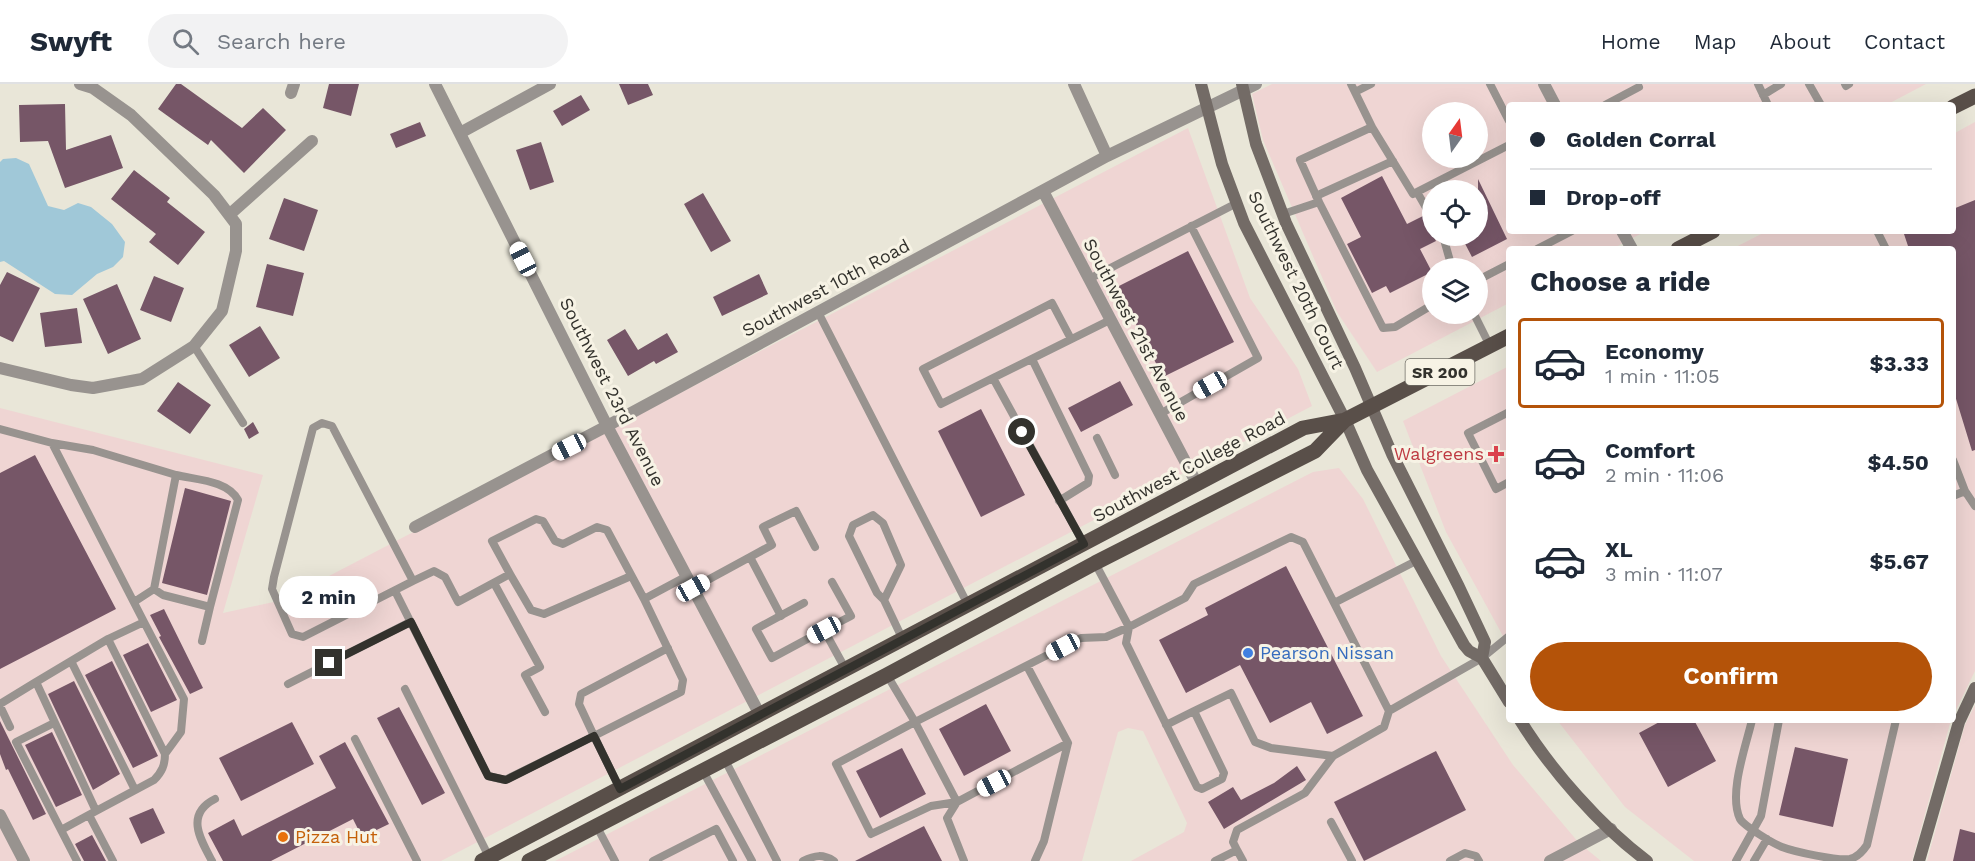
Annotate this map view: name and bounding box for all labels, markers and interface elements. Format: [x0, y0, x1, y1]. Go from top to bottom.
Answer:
search box [148, 14, 568, 68]
text: Swyft [30, 25, 112, 58]
icon: search [169, 25, 202, 58]
text: Search here [217, 29, 346, 54]
text: Home [1601, 29, 1661, 54]
text: Map [1694, 29, 1737, 54]
text: About [1770, 29, 1831, 54]
text: Contact [1864, 29, 1945, 54]
north arrow [1422, 102, 1488, 168]
map controls [1422, 102, 1488, 324]
text: Golden Corral [1566, 127, 1716, 152]
button: locate [1422, 180, 1488, 246]
text: Drop-off [1566, 185, 1661, 210]
street label: Southwest 20th Court [1244, 187, 1349, 373]
street label: Southwest 10th Road [738, 234, 913, 341]
street label: Southwest 21st Avenue [1079, 235, 1194, 425]
car [507, 239, 539, 279]
button: layers [1422, 258, 1488, 324]
text: Choose a ride [1530, 266, 1710, 298]
street label: Southwest 23rd Avenue [556, 294, 669, 490]
icon: car [1533, 336, 1587, 390]
text: Economy [1605, 339, 1704, 364]
text: $3.33 [1869, 351, 1929, 376]
road number: SR 200 [1406, 359, 1474, 385]
text: 1 min · 11:05 [1605, 364, 1720, 388]
car [1190, 368, 1230, 402]
street label: Southwest College Road [1089, 407, 1289, 526]
route start [1008, 418, 1035, 445]
car [549, 431, 589, 463]
icon: car [1533, 435, 1587, 489]
text: Comfort [1605, 438, 1695, 463]
place label: Walgreens [1394, 443, 1484, 464]
marker: Walgreens [1489, 447, 1503, 461]
text: $4.50 [1867, 450, 1929, 475]
text: 2 min · 11:06 [1605, 463, 1724, 487]
icon: car [1533, 534, 1587, 588]
text: XL [1605, 537, 1633, 562]
text: $5.67 [1869, 549, 1929, 574]
text: 3 min · 11:07 [1605, 562, 1723, 586]
car [673, 571, 713, 605]
callout: 2 min [280, 576, 378, 618]
text: 2 min [301, 585, 356, 609]
car [804, 614, 844, 646]
car [1043, 631, 1083, 663]
place label: Pearson Nissan [1260, 642, 1394, 663]
button: Confirm [1530, 642, 1932, 711]
marker: Pearson Nissan [1241, 646, 1255, 660]
route end [315, 649, 342, 676]
car [974, 767, 1014, 799]
place label: Pizza Hut [295, 826, 378, 847]
marker: Pizza Hut [276, 830, 290, 844]

